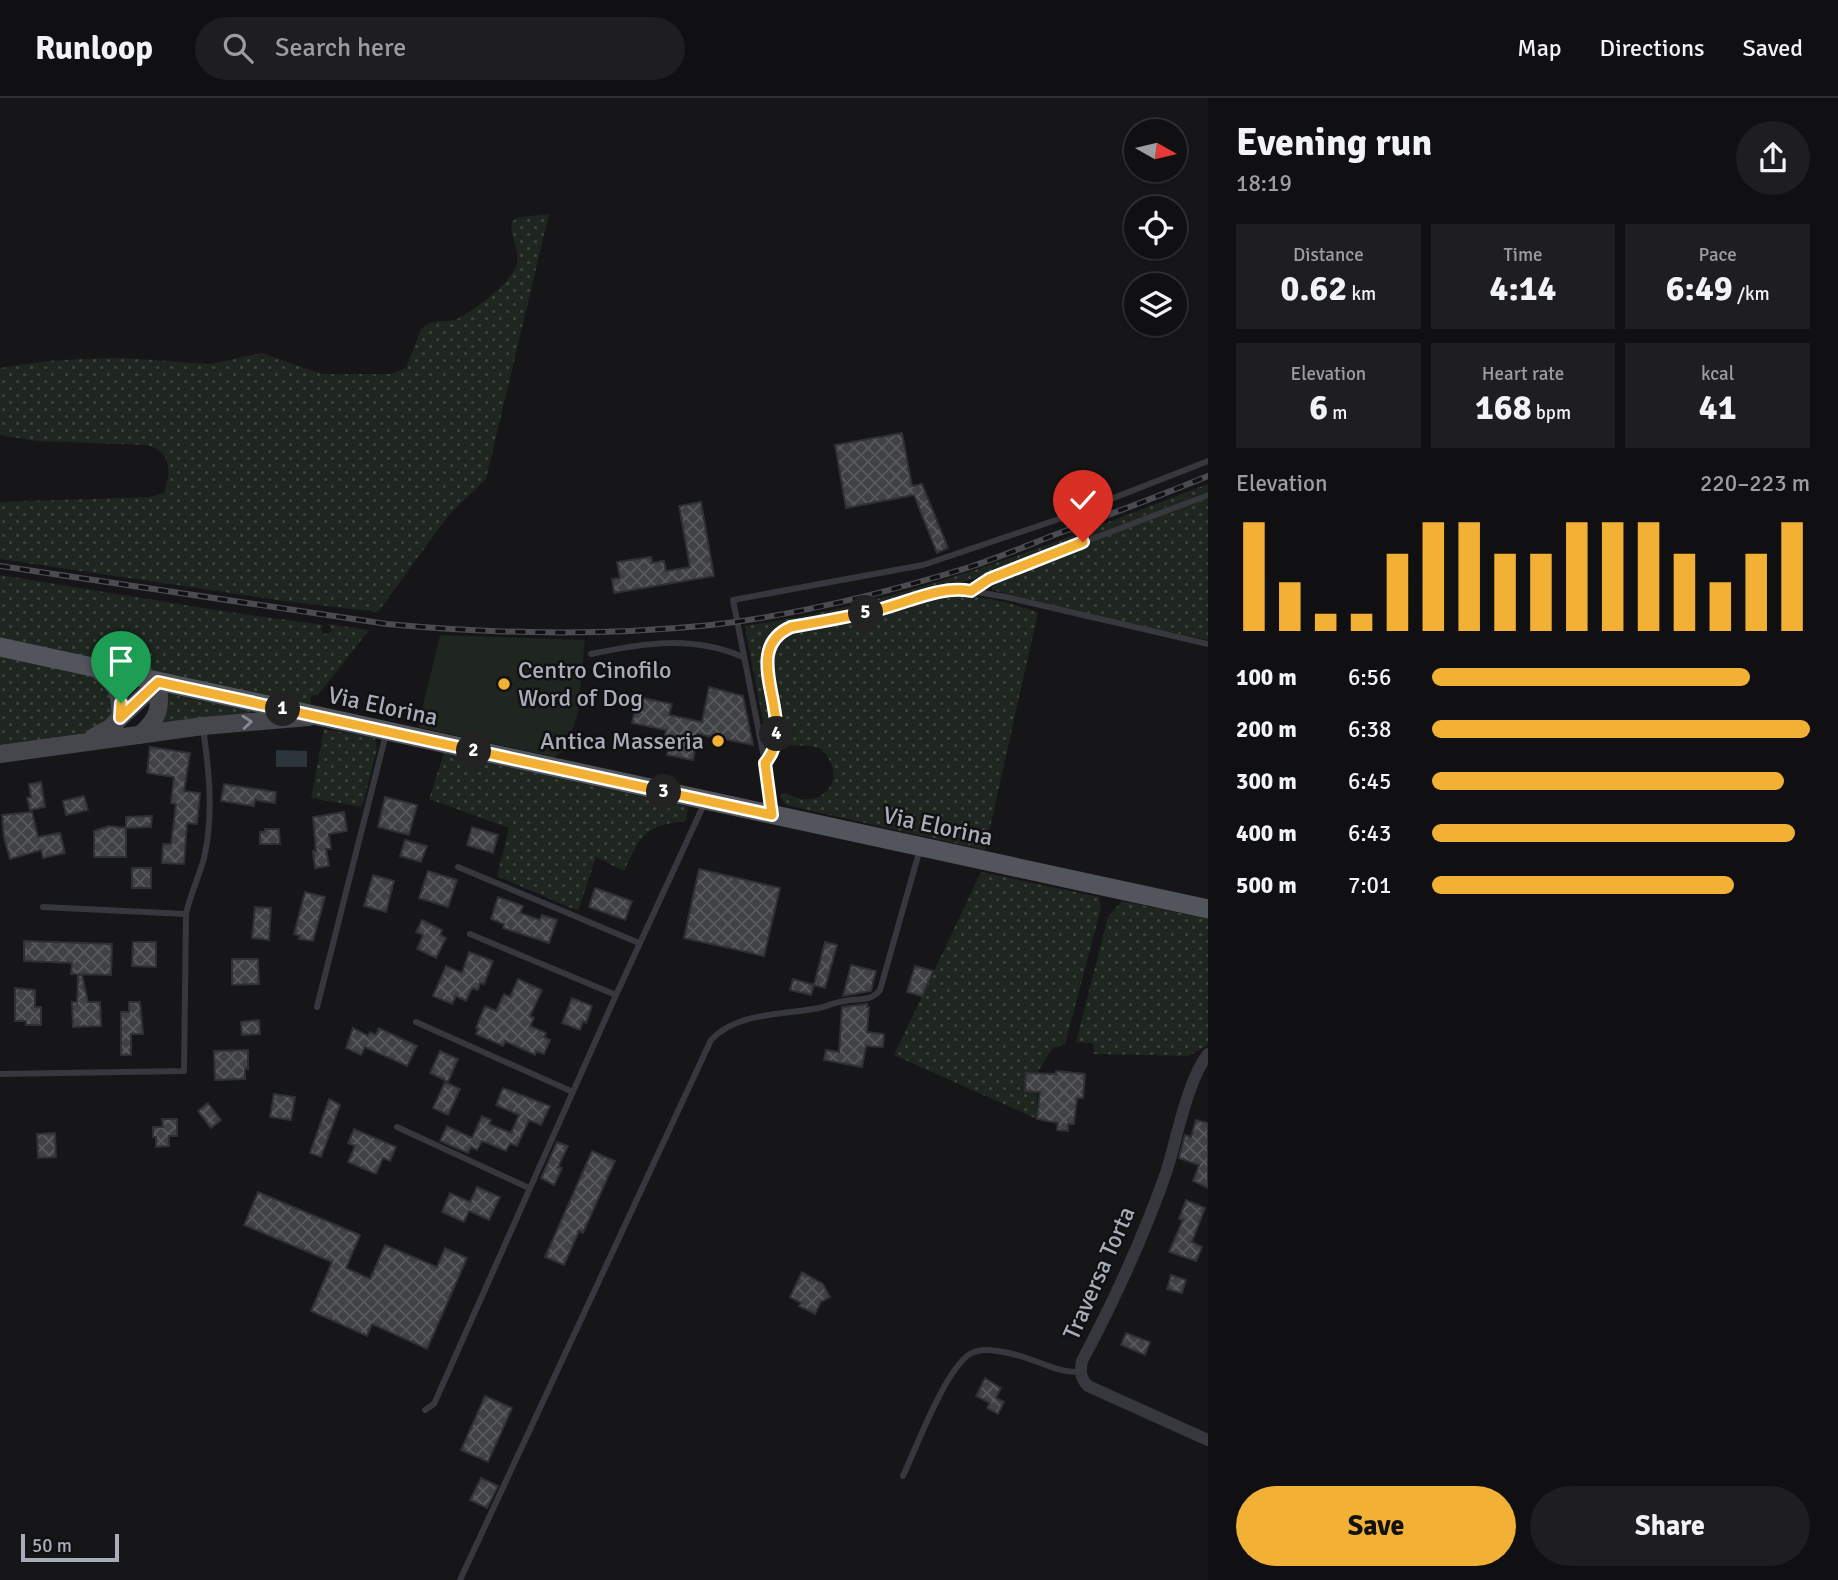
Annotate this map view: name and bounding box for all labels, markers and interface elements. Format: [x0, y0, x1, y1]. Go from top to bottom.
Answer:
search box [195, 17, 685, 80]
text: Runloop [35, 28, 153, 69]
icon: search [219, 29, 257, 67]
text: Search here [275, 32, 406, 64]
text: Map [1517, 33, 1562, 63]
text: Directions [1600, 33, 1705, 63]
text: Saved [1743, 33, 1803, 63]
north arrow [1124, 119, 1186, 182]
map controls [1124, 119, 1187, 336]
text: Evening run [1236, 119, 1432, 166]
button: share [1736, 121, 1810, 195]
text: 18:19 [1236, 169, 1292, 198]
button: locate [1124, 196, 1187, 259]
text: Distance [1293, 243, 1364, 267]
text: Time [1503, 243, 1543, 267]
text: Pace [1699, 243, 1737, 267]
text: 0.62 [1281, 267, 1347, 310]
text: 4:14 [1489, 267, 1557, 310]
text: 6:49 [1666, 267, 1733, 310]
button: layers [1124, 273, 1187, 336]
text: km [1347, 282, 1376, 306]
text: /km [1733, 282, 1770, 306]
text: Elevation [1290, 362, 1366, 386]
text: Heart rate [1482, 362, 1564, 386]
text: kcal [1701, 362, 1734, 386]
text: 6 [1309, 386, 1328, 429]
text: 168 [1475, 386, 1532, 429]
text: 41 [1699, 386, 1737, 429]
text: m [1328, 401, 1347, 425]
text: bpm [1532, 401, 1571, 425]
text: Elevation [1236, 469, 1328, 498]
text: 220–223 m [1700, 469, 1810, 498]
pin [1053, 470, 1113, 542]
icon: check [1064, 481, 1102, 519]
pin: 5 [848, 596, 884, 630]
text: 5 [860, 600, 871, 624]
pin [91, 631, 151, 703]
icon: arrive [102, 642, 140, 680]
place label: Centro Cinofilo Word of Dog [518, 655, 672, 713]
text: 100 m [1236, 663, 1297, 692]
text: 6:56 [1348, 663, 1391, 692]
marker: Centro Cinofilo Word of Dog [496, 676, 512, 692]
street label: Via Elorina [325, 680, 441, 732]
pin: 1 [266, 692, 300, 726]
text: 1 [277, 696, 288, 720]
one-way arrow [241, 715, 252, 730]
text: 200 m [1236, 715, 1297, 744]
text: 6:38 [1348, 715, 1391, 744]
pin: 4 [760, 716, 794, 752]
text: 4 [771, 721, 782, 745]
place label: Antica Masseria [540, 726, 704, 756]
marker: Antica Masseria [710, 733, 726, 749]
pin: 2 [456, 734, 491, 768]
text: 2 [468, 738, 479, 762]
text: 300 m [1236, 767, 1297, 796]
text: 6:45 [1348, 767, 1391, 796]
pin: 3 [646, 774, 682, 810]
text: 3 [658, 779, 669, 803]
street label: Via Elorina [880, 800, 996, 852]
text: 400 m [1236, 819, 1297, 848]
text: 6:43 [1348, 819, 1391, 848]
text: 500 m [1236, 871, 1297, 900]
text: 7:01 [1348, 871, 1391, 900]
street label: Traversa Torta [1056, 1202, 1142, 1344]
button: Save [1236, 1486, 1516, 1566]
button: Share [1530, 1486, 1810, 1566]
scale bar [21, 1531, 119, 1563]
text: 50 m [32, 1534, 72, 1558]

